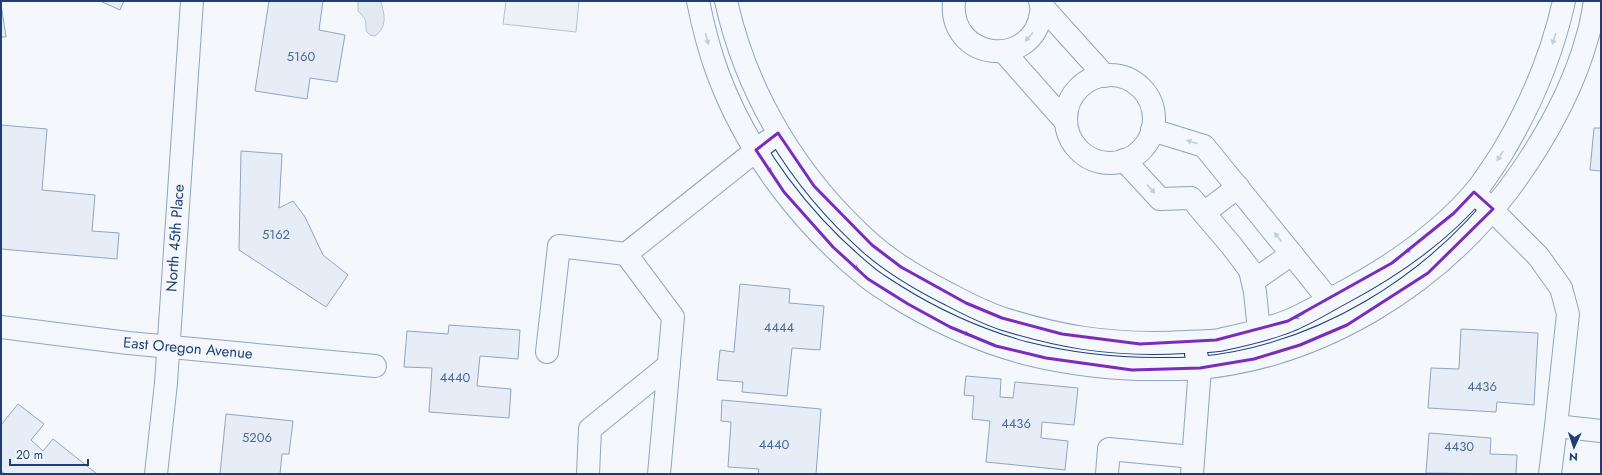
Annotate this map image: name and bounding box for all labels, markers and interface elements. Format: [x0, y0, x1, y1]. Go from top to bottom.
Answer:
one-way arrow [1025, 31, 1034, 42]
one-way arrow [704, 33, 710, 45]
one-way arrow [1551, 33, 1557, 45]
house number: 5160 [287, 47, 315, 66]
one-way arrow [1185, 139, 1197, 145]
one-way arrow [1496, 150, 1503, 162]
one-way arrow [764, 163, 772, 174]
street label: North 45th Place [160, 183, 190, 293]
one-way arrow [1146, 184, 1155, 194]
house number: 5162 [262, 225, 290, 244]
one-way arrow [1274, 231, 1282, 242]
one-way arrow [1405, 245, 1416, 254]
one-way arrow [848, 261, 859, 270]
one-way arrow [1293, 312, 1305, 319]
house number: 4444 [764, 318, 795, 337]
one-way arrow [959, 330, 971, 336]
street label: East Oregon Avenue [122, 331, 254, 365]
house number: 4440 [440, 368, 470, 387]
house number: 4436 [1467, 377, 1497, 396]
house number: 4436 [1001, 414, 1031, 433]
north arrow [1554, 427, 1594, 467]
house number: 5206 [242, 428, 272, 447]
house number: 4440 [759, 435, 789, 454]
house number: 4430 [1444, 437, 1474, 456]
scale bar [10, 441, 88, 467]
text: 20 m [16, 446, 43, 464]
text: N [1569, 449, 1578, 465]

